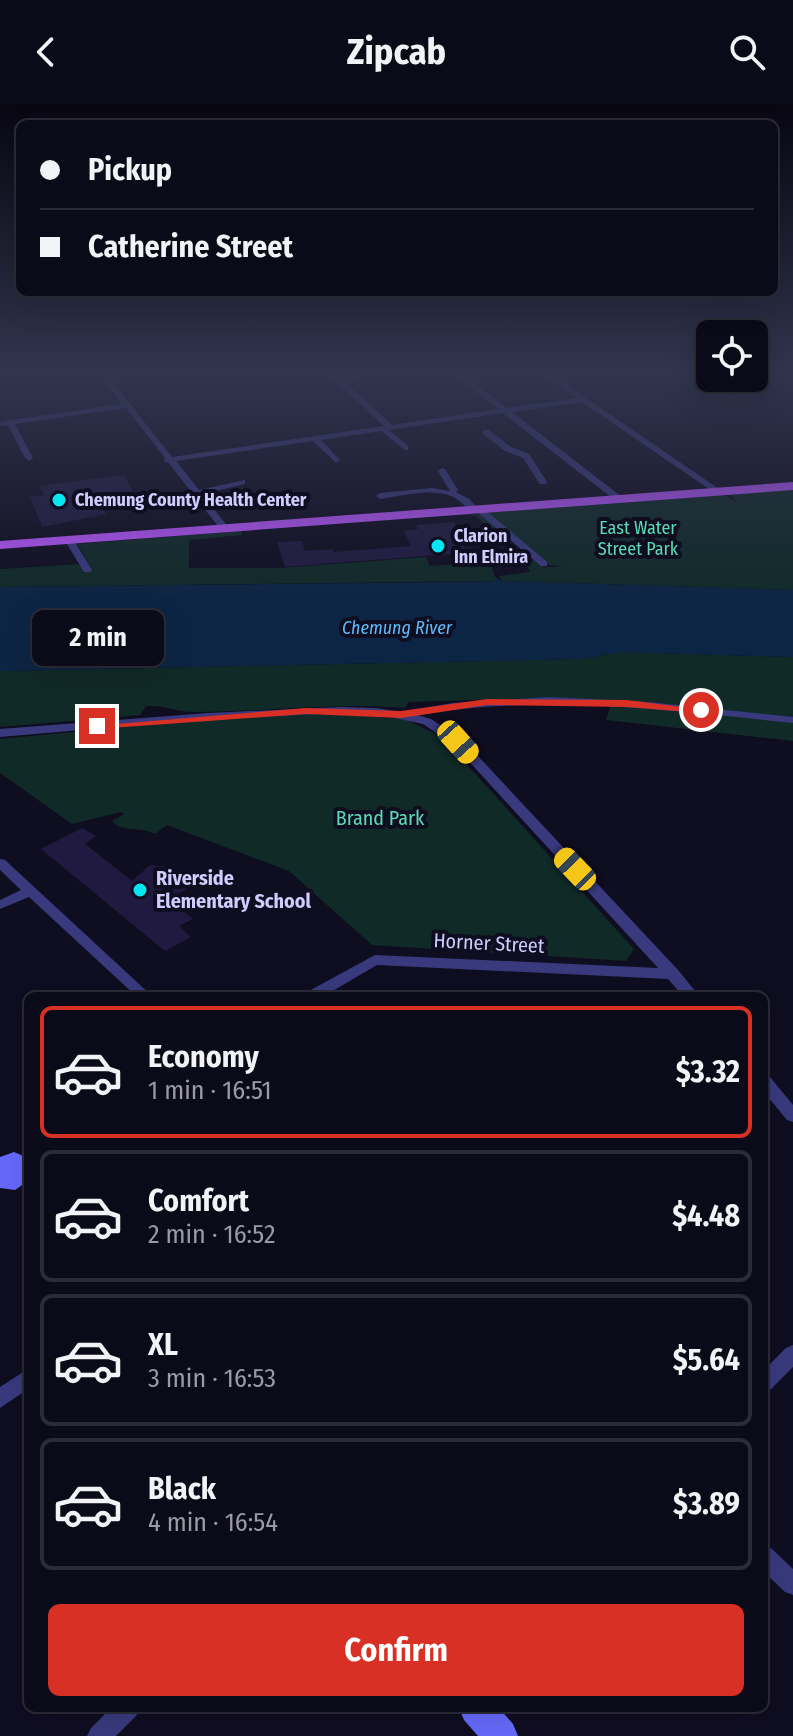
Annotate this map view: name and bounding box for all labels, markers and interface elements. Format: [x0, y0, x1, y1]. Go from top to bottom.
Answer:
icon: back [24, 30, 68, 74]
text: Zipcab [347, 30, 446, 74]
icon: search [725, 30, 769, 74]
text: Pickup [88, 152, 172, 188]
text: Catherine Street [88, 229, 293, 265]
map controls [696, 320, 768, 392]
button: locate [696, 320, 768, 392]
place label: Chemung County Health Center [75, 489, 307, 511]
marker: Chemung County Health Center [50, 491, 68, 509]
park label: East Water Street Park [598, 517, 679, 560]
place label: Clarion Inn Elmira [454, 525, 528, 568]
marker: Clarion Inn Elmira [429, 537, 447, 555]
callout: 2 min [31, 610, 163, 666]
water label: Chemung River [342, 617, 453, 639]
text: 2 min [69, 622, 127, 653]
route start [683, 692, 719, 728]
route end [79, 708, 115, 744]
car [433, 716, 483, 768]
park label: Brand Park [336, 806, 425, 830]
car [550, 843, 600, 895]
place label: Riverside Elementary School [156, 866, 311, 913]
marker: Riverside Elementary School [131, 881, 149, 899]
street label: Horner Street [433, 928, 545, 958]
icon: car [52, 1036, 124, 1108]
text: Economy [148, 1039, 259, 1075]
text: $3.32 [676, 1054, 740, 1090]
text: 1 min · 16:51 [148, 1075, 272, 1106]
icon: car [52, 1180, 124, 1252]
text: Comfort [148, 1183, 249, 1219]
text: $4.48 [672, 1198, 740, 1234]
text: 2 min · 16:52 [148, 1219, 275, 1250]
icon: car [52, 1324, 124, 1396]
text: XL [148, 1327, 178, 1363]
text: $5.64 [673, 1342, 740, 1378]
text: 3 min · 16:53 [148, 1363, 276, 1394]
icon: car [52, 1468, 124, 1540]
text: Black [148, 1471, 216, 1507]
text: $3.89 [673, 1486, 740, 1522]
text: 4 min · 16:54 [148, 1507, 278, 1538]
button: Confirm [48, 1604, 744, 1696]

